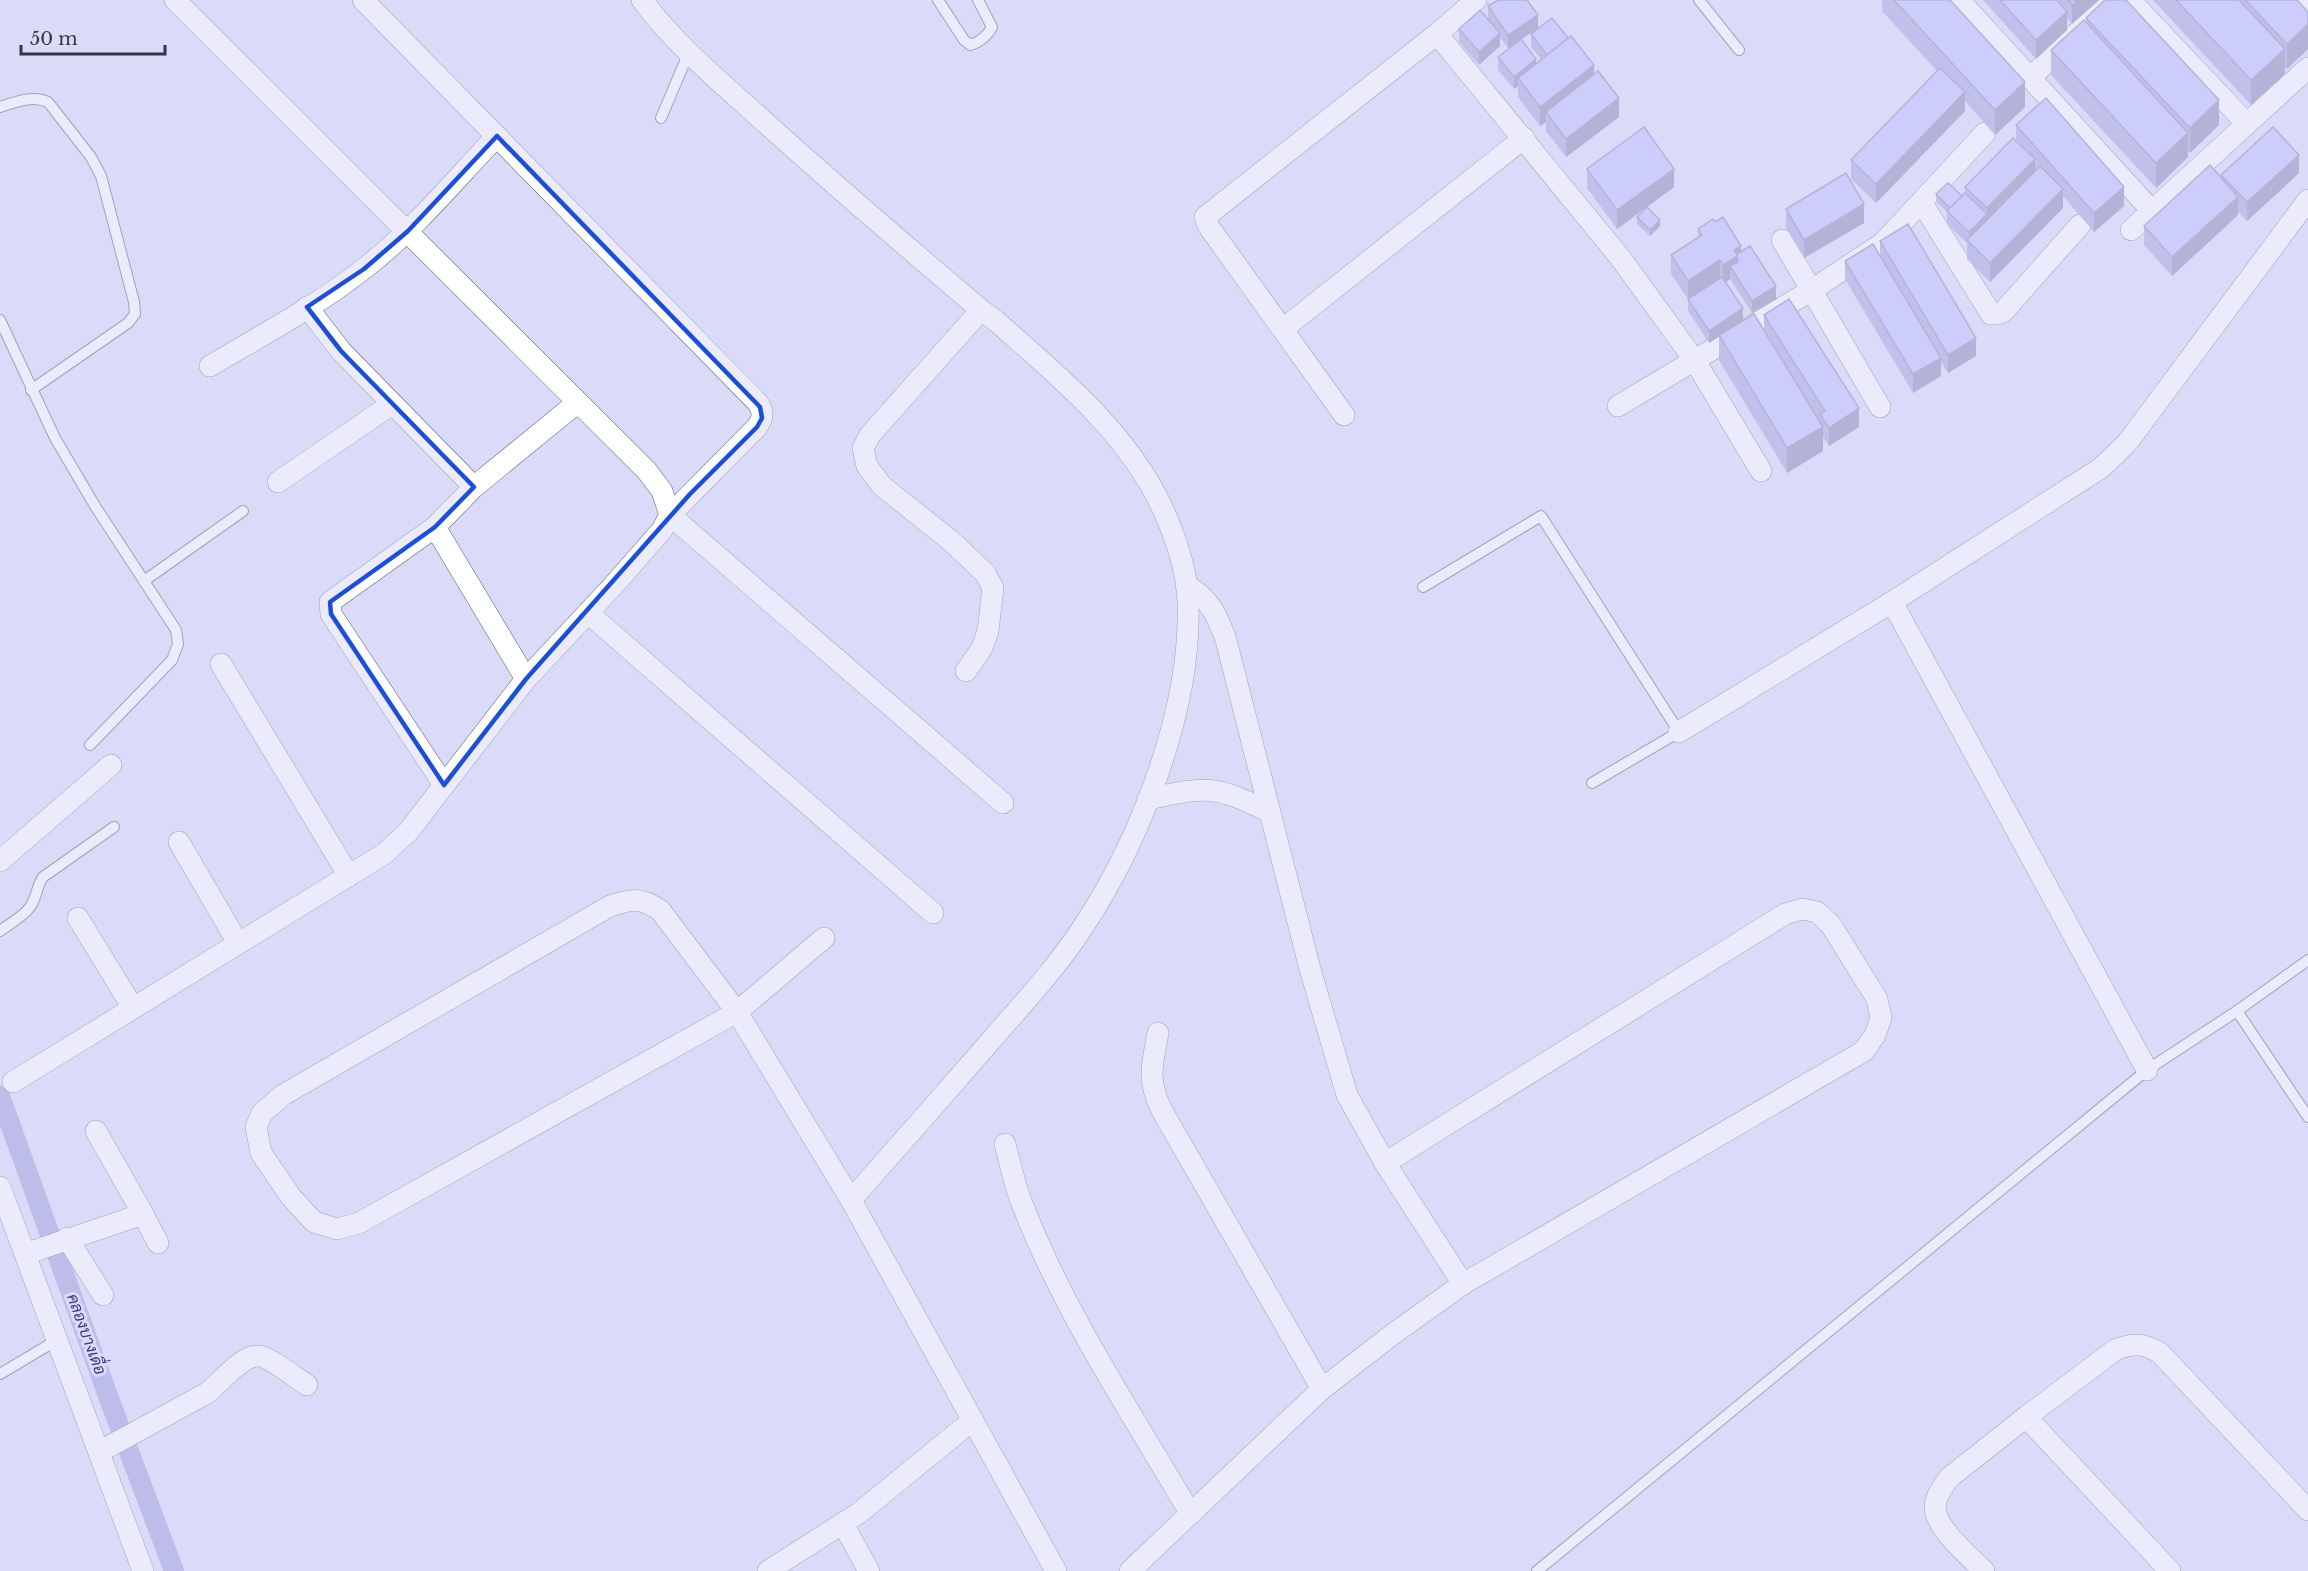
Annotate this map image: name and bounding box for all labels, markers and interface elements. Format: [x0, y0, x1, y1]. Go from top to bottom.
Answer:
scale bar [21, 18, 165, 56]
text: 50 m [30, 28, 78, 50]
water label: คลองบางเดื่อ [63, 1289, 115, 1377]

